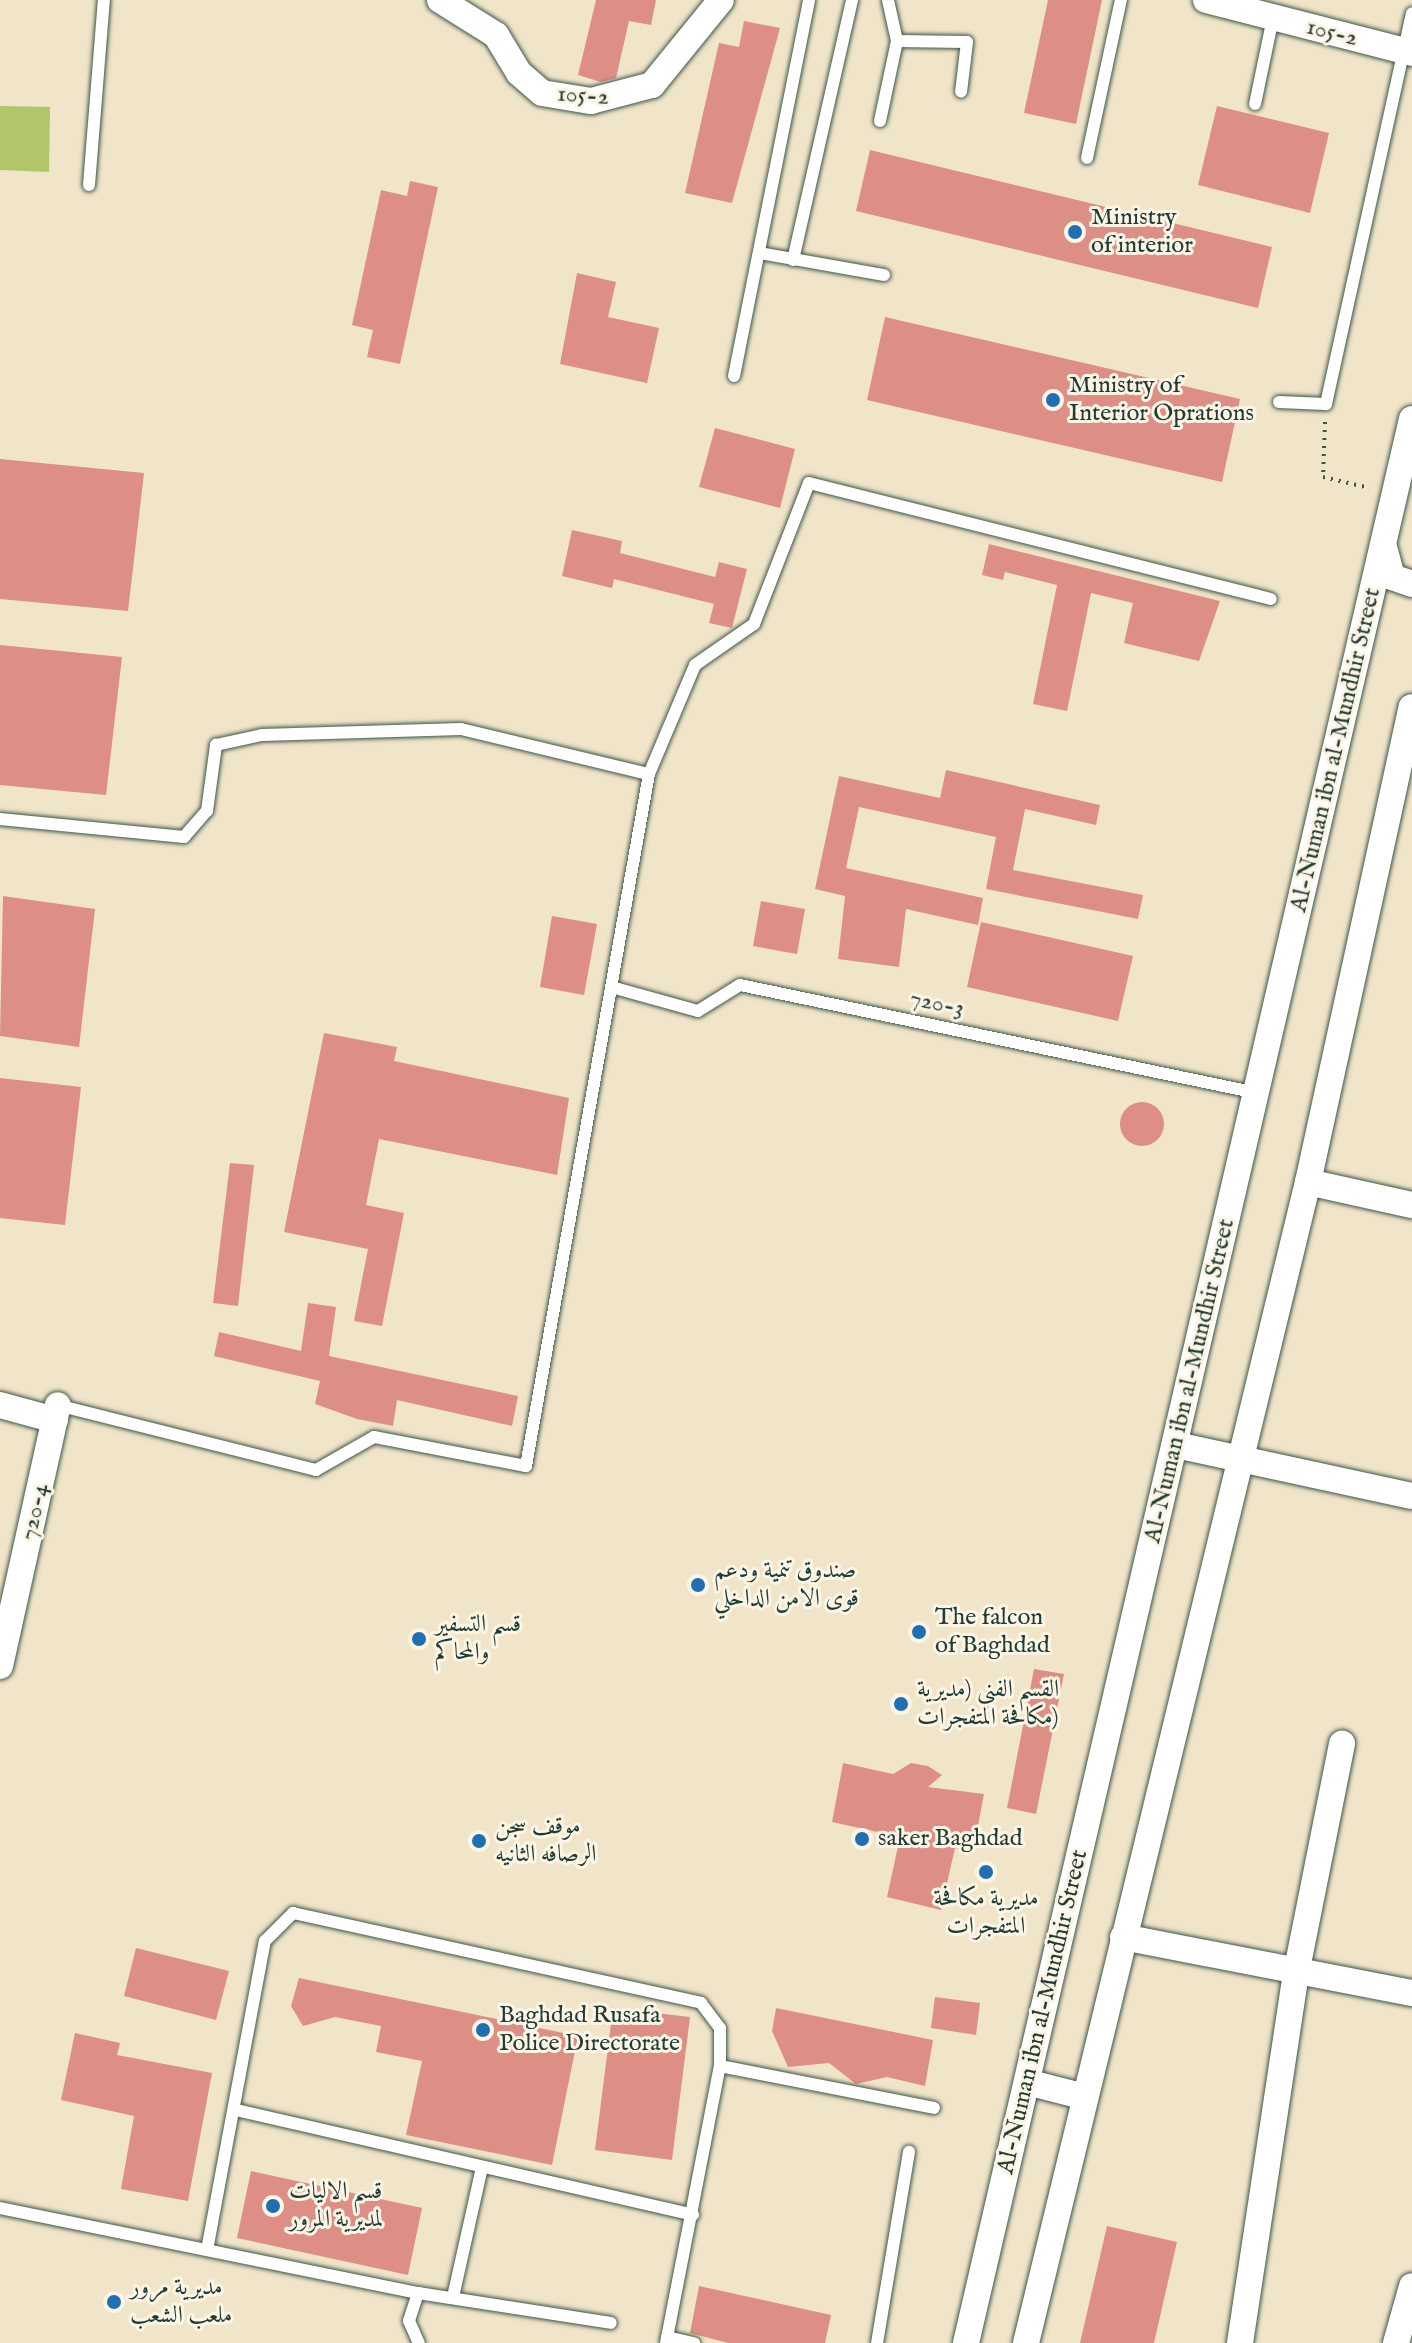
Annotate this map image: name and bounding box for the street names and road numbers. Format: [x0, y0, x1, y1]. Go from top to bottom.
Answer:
street label: 105-2 [1303, 13, 1361, 53]
street label: 105-2 [556, 80, 610, 112]
street label: Al-Numan ibn al-Mundhir Street [1285, 585, 1387, 915]
street label: 720-3 [907, 984, 967, 1024]
street label: Al-Numan ibn al-Mundhir Street [1139, 1216, 1241, 1546]
street label: 720-4 [15, 1481, 55, 1543]
street label: Al-Numan ibn al-Mundhir Street [992, 1847, 1094, 2177]

